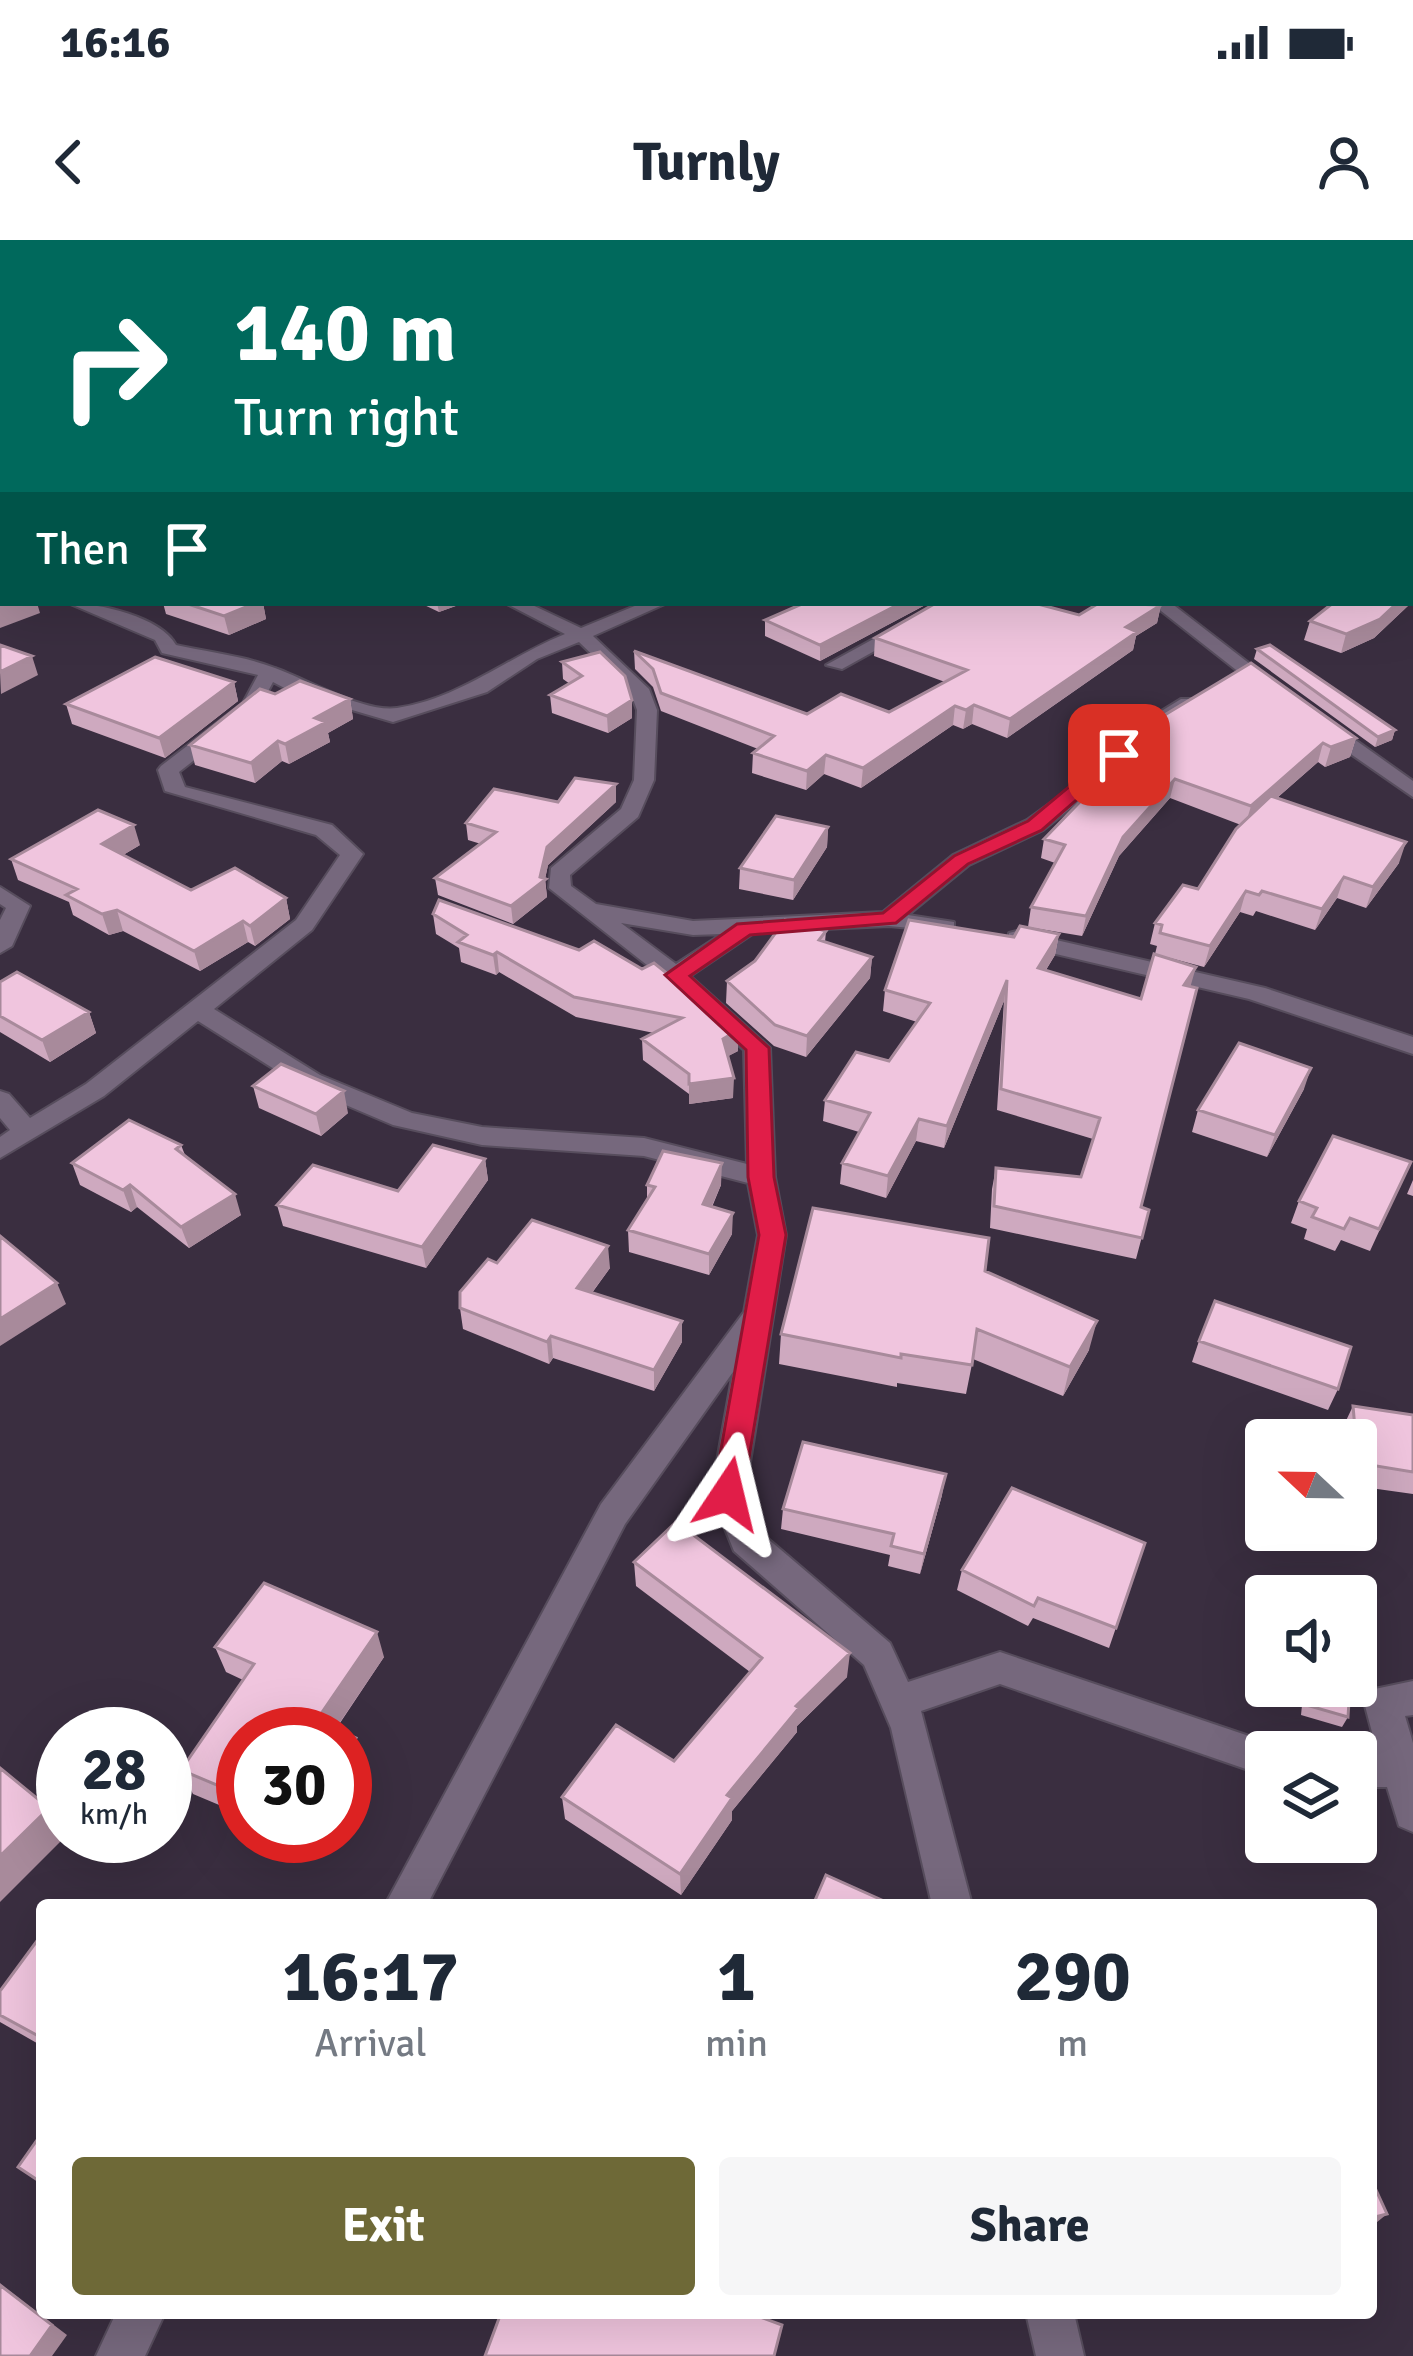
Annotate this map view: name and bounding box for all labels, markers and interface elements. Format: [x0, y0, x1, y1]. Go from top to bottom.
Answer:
text: 16:16 [60, 15, 170, 70]
icon: back [36, 129, 102, 195]
text: Turnly [633, 129, 780, 196]
icon: person [1311, 129, 1377, 195]
text: 140 m [234, 281, 456, 385]
icon: right [36, 288, 192, 444]
text: Turn right [234, 384, 459, 451]
icon: arrive [154, 516, 220, 582]
text: Then [36, 522, 130, 577]
pin [1068, 704, 1170, 806]
icon: arrive [1086, 722, 1152, 788]
north arrow [1245, 1419, 1377, 1551]
map controls [1245, 1419, 1377, 1863]
position arrow [665, 1431, 791, 1557]
button: sound [1245, 1575, 1377, 1707]
speed limit sign: 30 [216, 1707, 372, 1863]
button: layers [1245, 1731, 1377, 1863]
text: 28 [82, 1733, 146, 1807]
text: km/h [80, 1796, 148, 1833]
text: 16:17 [282, 1932, 459, 2021]
text: 1 [717, 1932, 756, 2021]
text: 290 [1014, 1932, 1131, 2021]
text: Arrival [314, 2019, 427, 2067]
text: min [705, 2019, 768, 2067]
text: m [1057, 2019, 1088, 2067]
button: Exit [72, 2157, 695, 2295]
button: Share [719, 2157, 1341, 2295]

